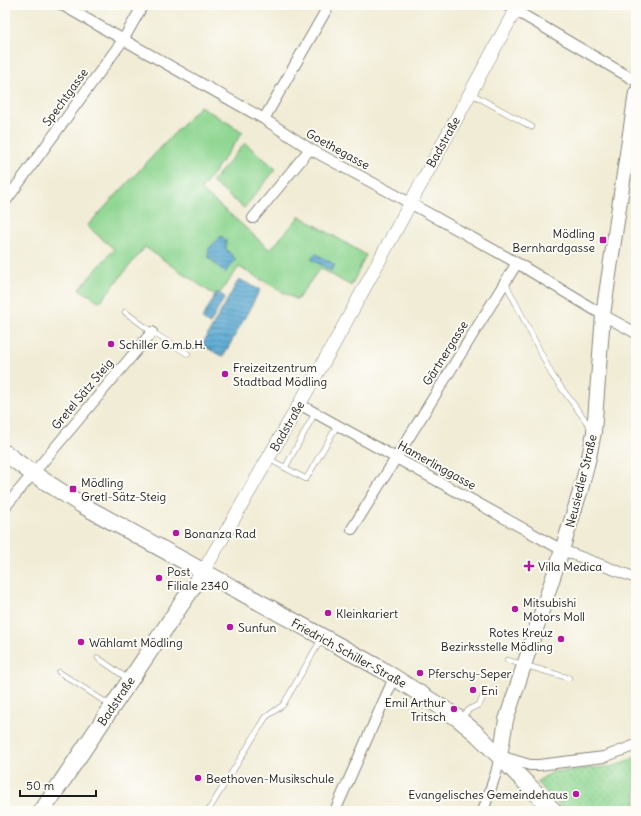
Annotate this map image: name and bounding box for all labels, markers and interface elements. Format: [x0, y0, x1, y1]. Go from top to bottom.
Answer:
street label: Spechtgasse [39, 65, 91, 129]
street label: Badstraße [423, 114, 463, 170]
street label: Goethegasse [304, 125, 372, 173]
place label: Mödling Bernhardgasse [512, 226, 595, 255]
marker: Mödling Bernhardgasse [598, 235, 608, 245]
street label: Gärtnergasse [419, 318, 471, 388]
place label: Schiller G.m.b.H. [119, 337, 205, 352]
marker: Schiller G.m.b.H. [106, 339, 116, 349]
street label: Gretel Sätz Steig [48, 355, 116, 433]
place label: Freizeitzentrum Stadtbad Mödling [233, 360, 327, 389]
marker: Freizeitzentrum Stadtbad Mödling [220, 369, 230, 379]
street label: Badstraße [267, 398, 307, 454]
street label: Neusiedler Straße [562, 433, 600, 529]
street label: Hamerlinggasse [395, 437, 479, 493]
place label: Mödling Gretl-Sätz-Steig [81, 475, 166, 504]
marker: Mödling Gretl-Sätz-Steig [68, 484, 78, 494]
place label: Bonanza Rad [184, 526, 256, 541]
marker: Bonanza Rad [171, 528, 181, 538]
place label: Villa Medica [538, 559, 602, 574]
marker: Villa Medica [523, 560, 535, 572]
place label: Post Filiale 2340 [167, 564, 229, 593]
marker: Post Filiale 2340 [154, 573, 164, 583]
place label: Mitsubishi Motors Moll [523, 595, 585, 624]
marker: Mitsubishi Motors Moll [510, 604, 520, 614]
place label: Kleinkariert [336, 606, 398, 621]
marker: Kleinkariert [323, 608, 333, 618]
street label: Friedrich Schiller-Straße [289, 615, 409, 691]
place label: Sunfun [238, 620, 277, 635]
marker: Sunfun [225, 622, 235, 632]
place label: Rotes Kreuz Bezirksstelle Mödling [441, 625, 553, 654]
marker: Rotes Kreuz Bezirksstelle Mödling [556, 634, 566, 644]
place label: Wählamt Mödling [89, 635, 183, 650]
marker: Wählamt Mödling [76, 637, 86, 647]
place label: Pferschy-Seper [428, 666, 512, 681]
marker: Pferschy-Seper [415, 668, 425, 678]
street label: Badstraße [94, 674, 138, 728]
place label: Eni [481, 683, 498, 698]
marker: Eni [468, 685, 478, 695]
place label: Emil Arthur Tritsch [385, 695, 446, 724]
marker: Emil Arthur Tritsch [449, 704, 459, 714]
place label: Beethoven-Musikschule [206, 771, 334, 786]
scale bar [20, 772, 96, 798]
marker: Beethoven-Musikschule [193, 773, 203, 783]
text: 50 m [26, 778, 55, 793]
place label: Evangelisches Gemeindehaus [408, 787, 568, 802]
marker: Evangelisches Gemeindehaus [571, 789, 581, 799]

